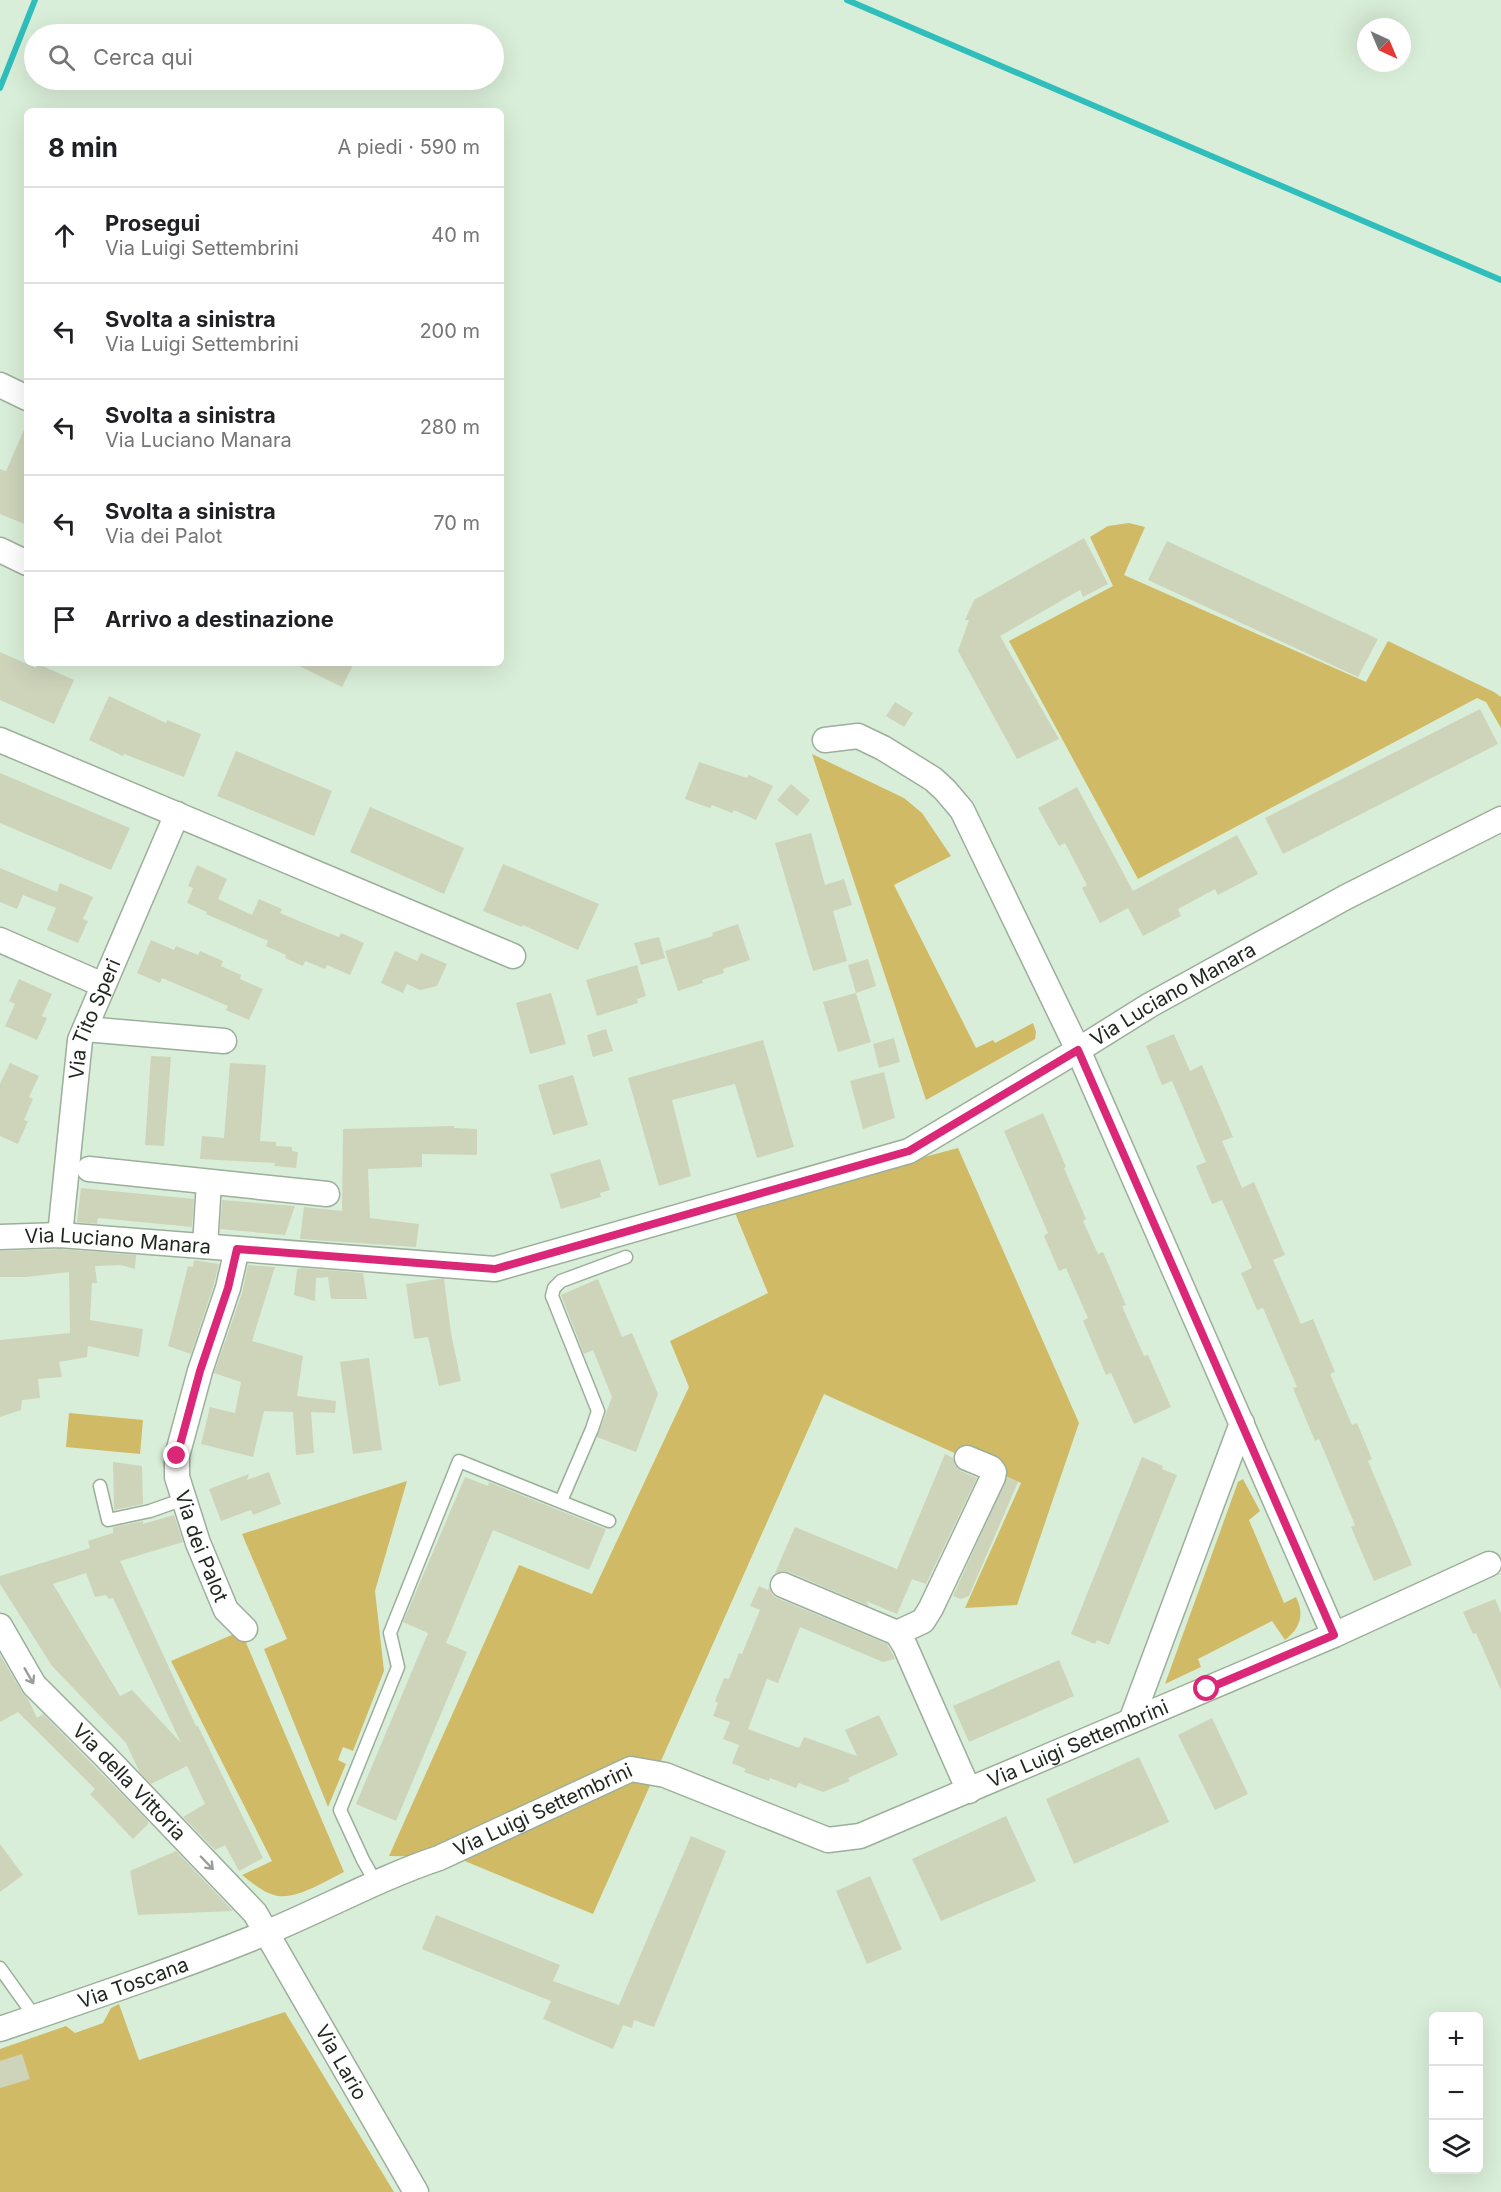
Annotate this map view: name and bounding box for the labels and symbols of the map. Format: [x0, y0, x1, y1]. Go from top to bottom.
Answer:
north arrow [1357, 18, 1411, 72]
street label: Via Luciano Manara [1086, 937, 1260, 1051]
street label: Via Tito Speri [64, 955, 125, 1080]
street label: Via Luciano Manara [24, 1223, 212, 1259]
route end [163, 1442, 189, 1468]
street label: Via dei Palot [170, 1487, 233, 1606]
one-way arrow [24, 1667, 36, 1684]
route start [1193, 1675, 1219, 1701]
street label: Via Luigi Settembrini [984, 1695, 1172, 1793]
street label: Via della Vittoria [68, 1719, 191, 1845]
street label: Via Luigi Settembrini [450, 1758, 636, 1862]
one-way arrow [200, 1855, 214, 1870]
street label: Via Toscana [75, 1952, 192, 2013]
street label: Via Lario [310, 2020, 372, 2104]

